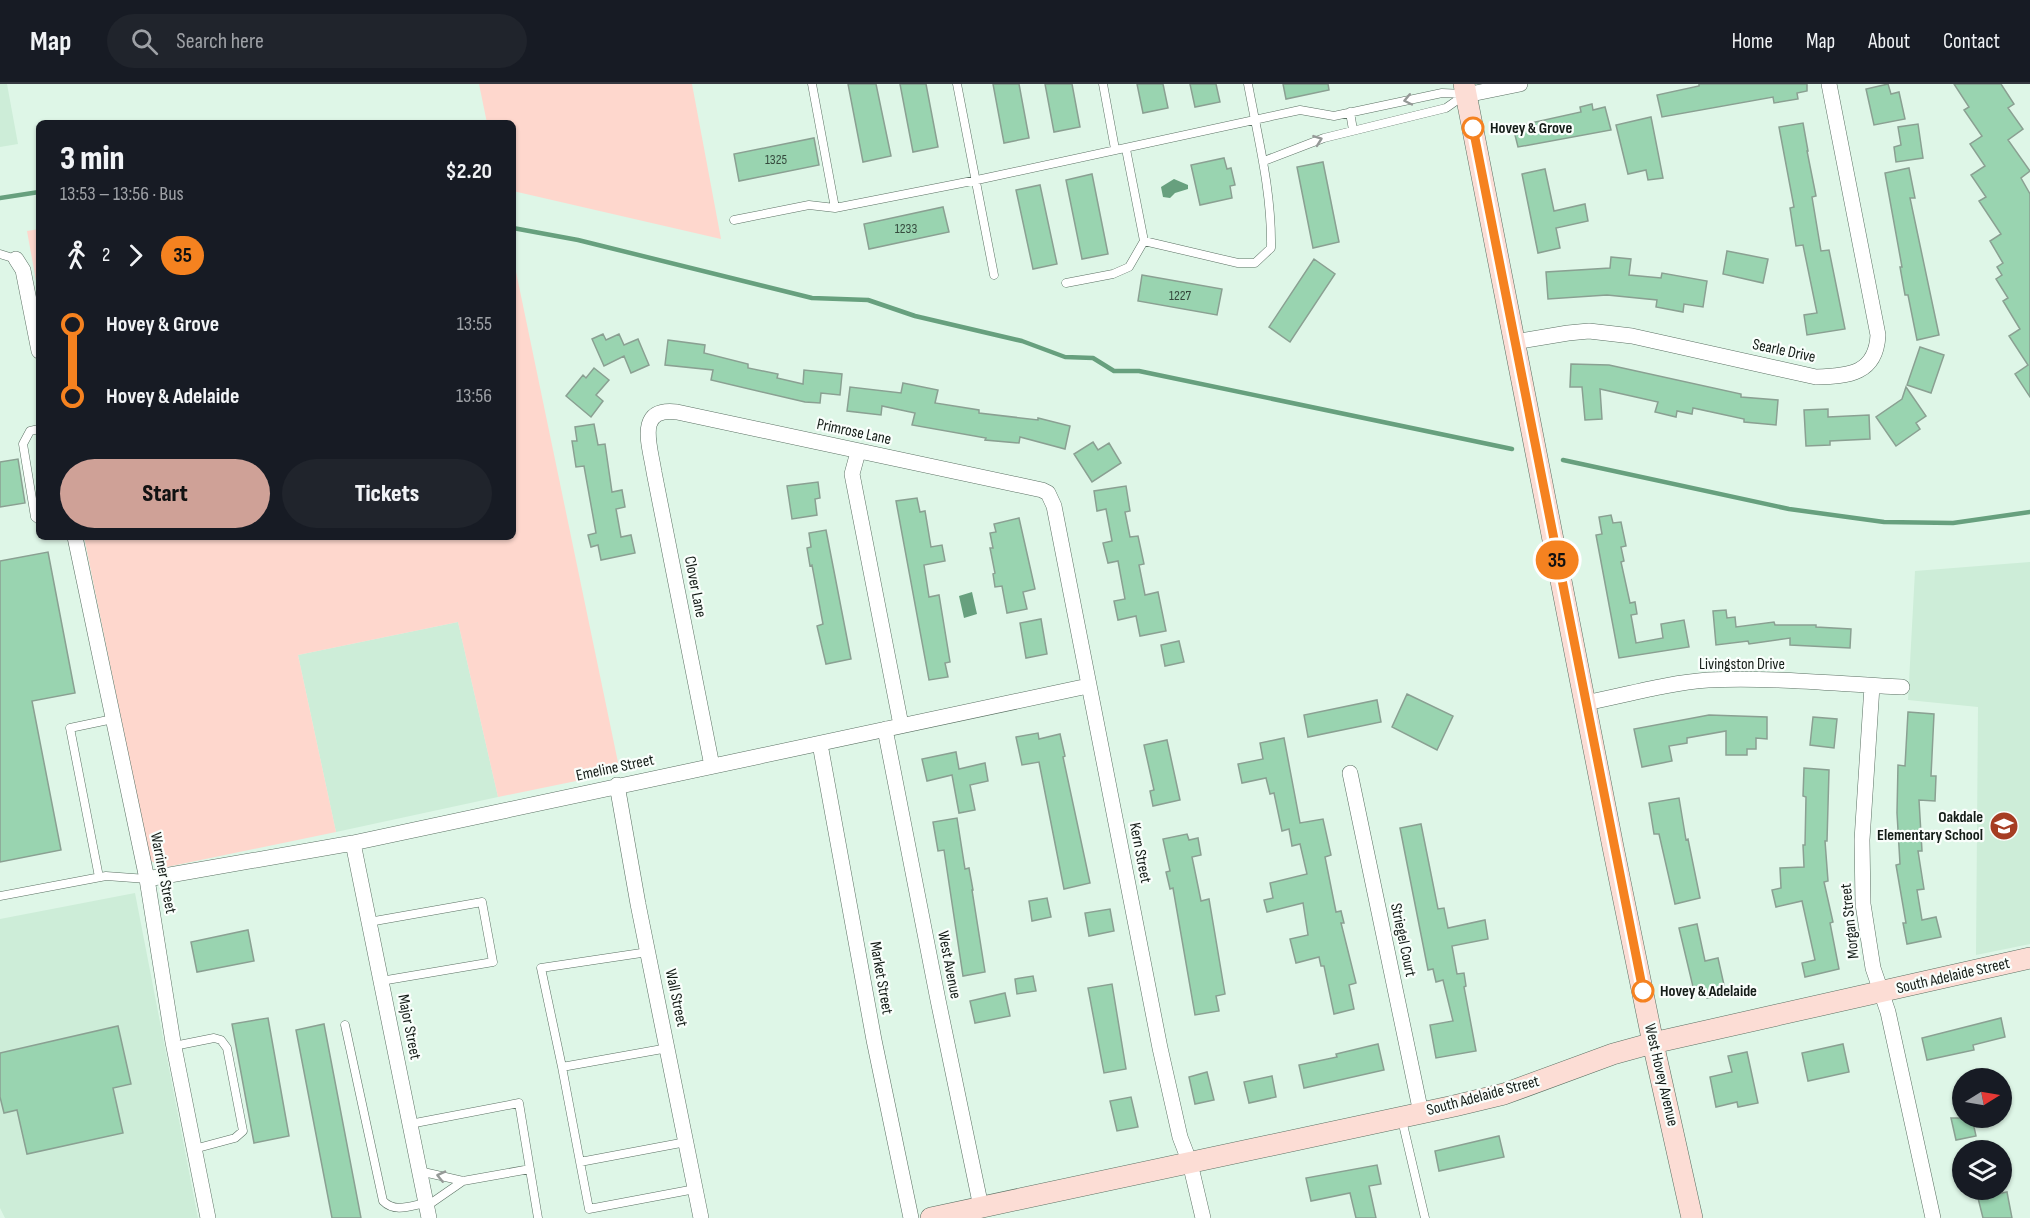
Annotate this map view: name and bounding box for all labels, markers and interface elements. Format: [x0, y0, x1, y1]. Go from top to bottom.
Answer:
search box [107, 14, 527, 68]
text: Map [30, 25, 71, 58]
icon: search [128, 25, 161, 58]
text: Search here [176, 28, 264, 55]
text: Home [1732, 29, 1773, 54]
text: Map [1806, 29, 1835, 54]
text: About [1868, 29, 1910, 54]
text: Contact [1943, 29, 2000, 54]
one-way arrow [1404, 93, 1414, 106]
marker: Hovey & Grove [1462, 117, 1484, 139]
place label: Hovey & Grove [1490, 119, 1572, 138]
one-way arrow [1312, 135, 1323, 148]
text: 3 min [60, 139, 124, 179]
house number: 1325 [765, 151, 787, 168]
text: $2.20 [446, 158, 492, 185]
text: 13:53 – 13:56 · Bus [60, 182, 184, 206]
house number: 1233 [895, 220, 917, 237]
icon: walk [60, 239, 93, 272]
icon: forward [119, 239, 152, 272]
text: 2 [102, 243, 110, 267]
text: 35 [173, 243, 192, 268]
house number: 1227 [1169, 287, 1192, 304]
text: Hovey & Grove [106, 311, 219, 338]
text: 13:55 [457, 312, 492, 336]
street label: Searle Drive [1751, 335, 1817, 367]
text: Hovey & Adelaide [106, 383, 239, 410]
text: 13:56 [456, 384, 492, 408]
street label: Primrose Lane [815, 415, 893, 449]
button: Start [60, 459, 270, 528]
button: Tickets [282, 459, 492, 528]
line badge: 35 [1530, 540, 1584, 580]
text: 35 [1548, 548, 1566, 573]
street label: Clover Lane [680, 555, 710, 619]
street label: Livingston Drive [1699, 655, 1785, 674]
street label: Emeline Street [574, 750, 656, 786]
place label: Oakdale Elementary School [1877, 808, 1983, 845]
school or university icon: Oakdale Elementary School [1988, 810, 2020, 842]
street label: Kern Street [1125, 821, 1155, 885]
street label: Warriner Street [146, 831, 180, 915]
street label: Morgan Street [1837, 882, 1863, 960]
street label: Striegel Court [1386, 902, 1420, 979]
street label: West Avenue [933, 929, 965, 1001]
street label: Market Street [865, 940, 897, 1016]
street label: South Adelaide Street [1894, 954, 2012, 998]
street label: Wall Street [661, 967, 691, 1029]
marker: Hovey & Adelaide [1632, 980, 1654, 1002]
place label: Hovey & Adelaide [1660, 982, 1757, 1001]
street label: Major Street [393, 993, 425, 1061]
street label: West Hovey Avenue [1640, 1022, 1682, 1128]
north arrow [1952, 1068, 2012, 1128]
map controls [1952, 1068, 2012, 1200]
street label: South Adelaide Street [1425, 1072, 1541, 1120]
button: layers [1952, 1140, 2012, 1200]
one-way arrow [436, 1170, 446, 1183]

